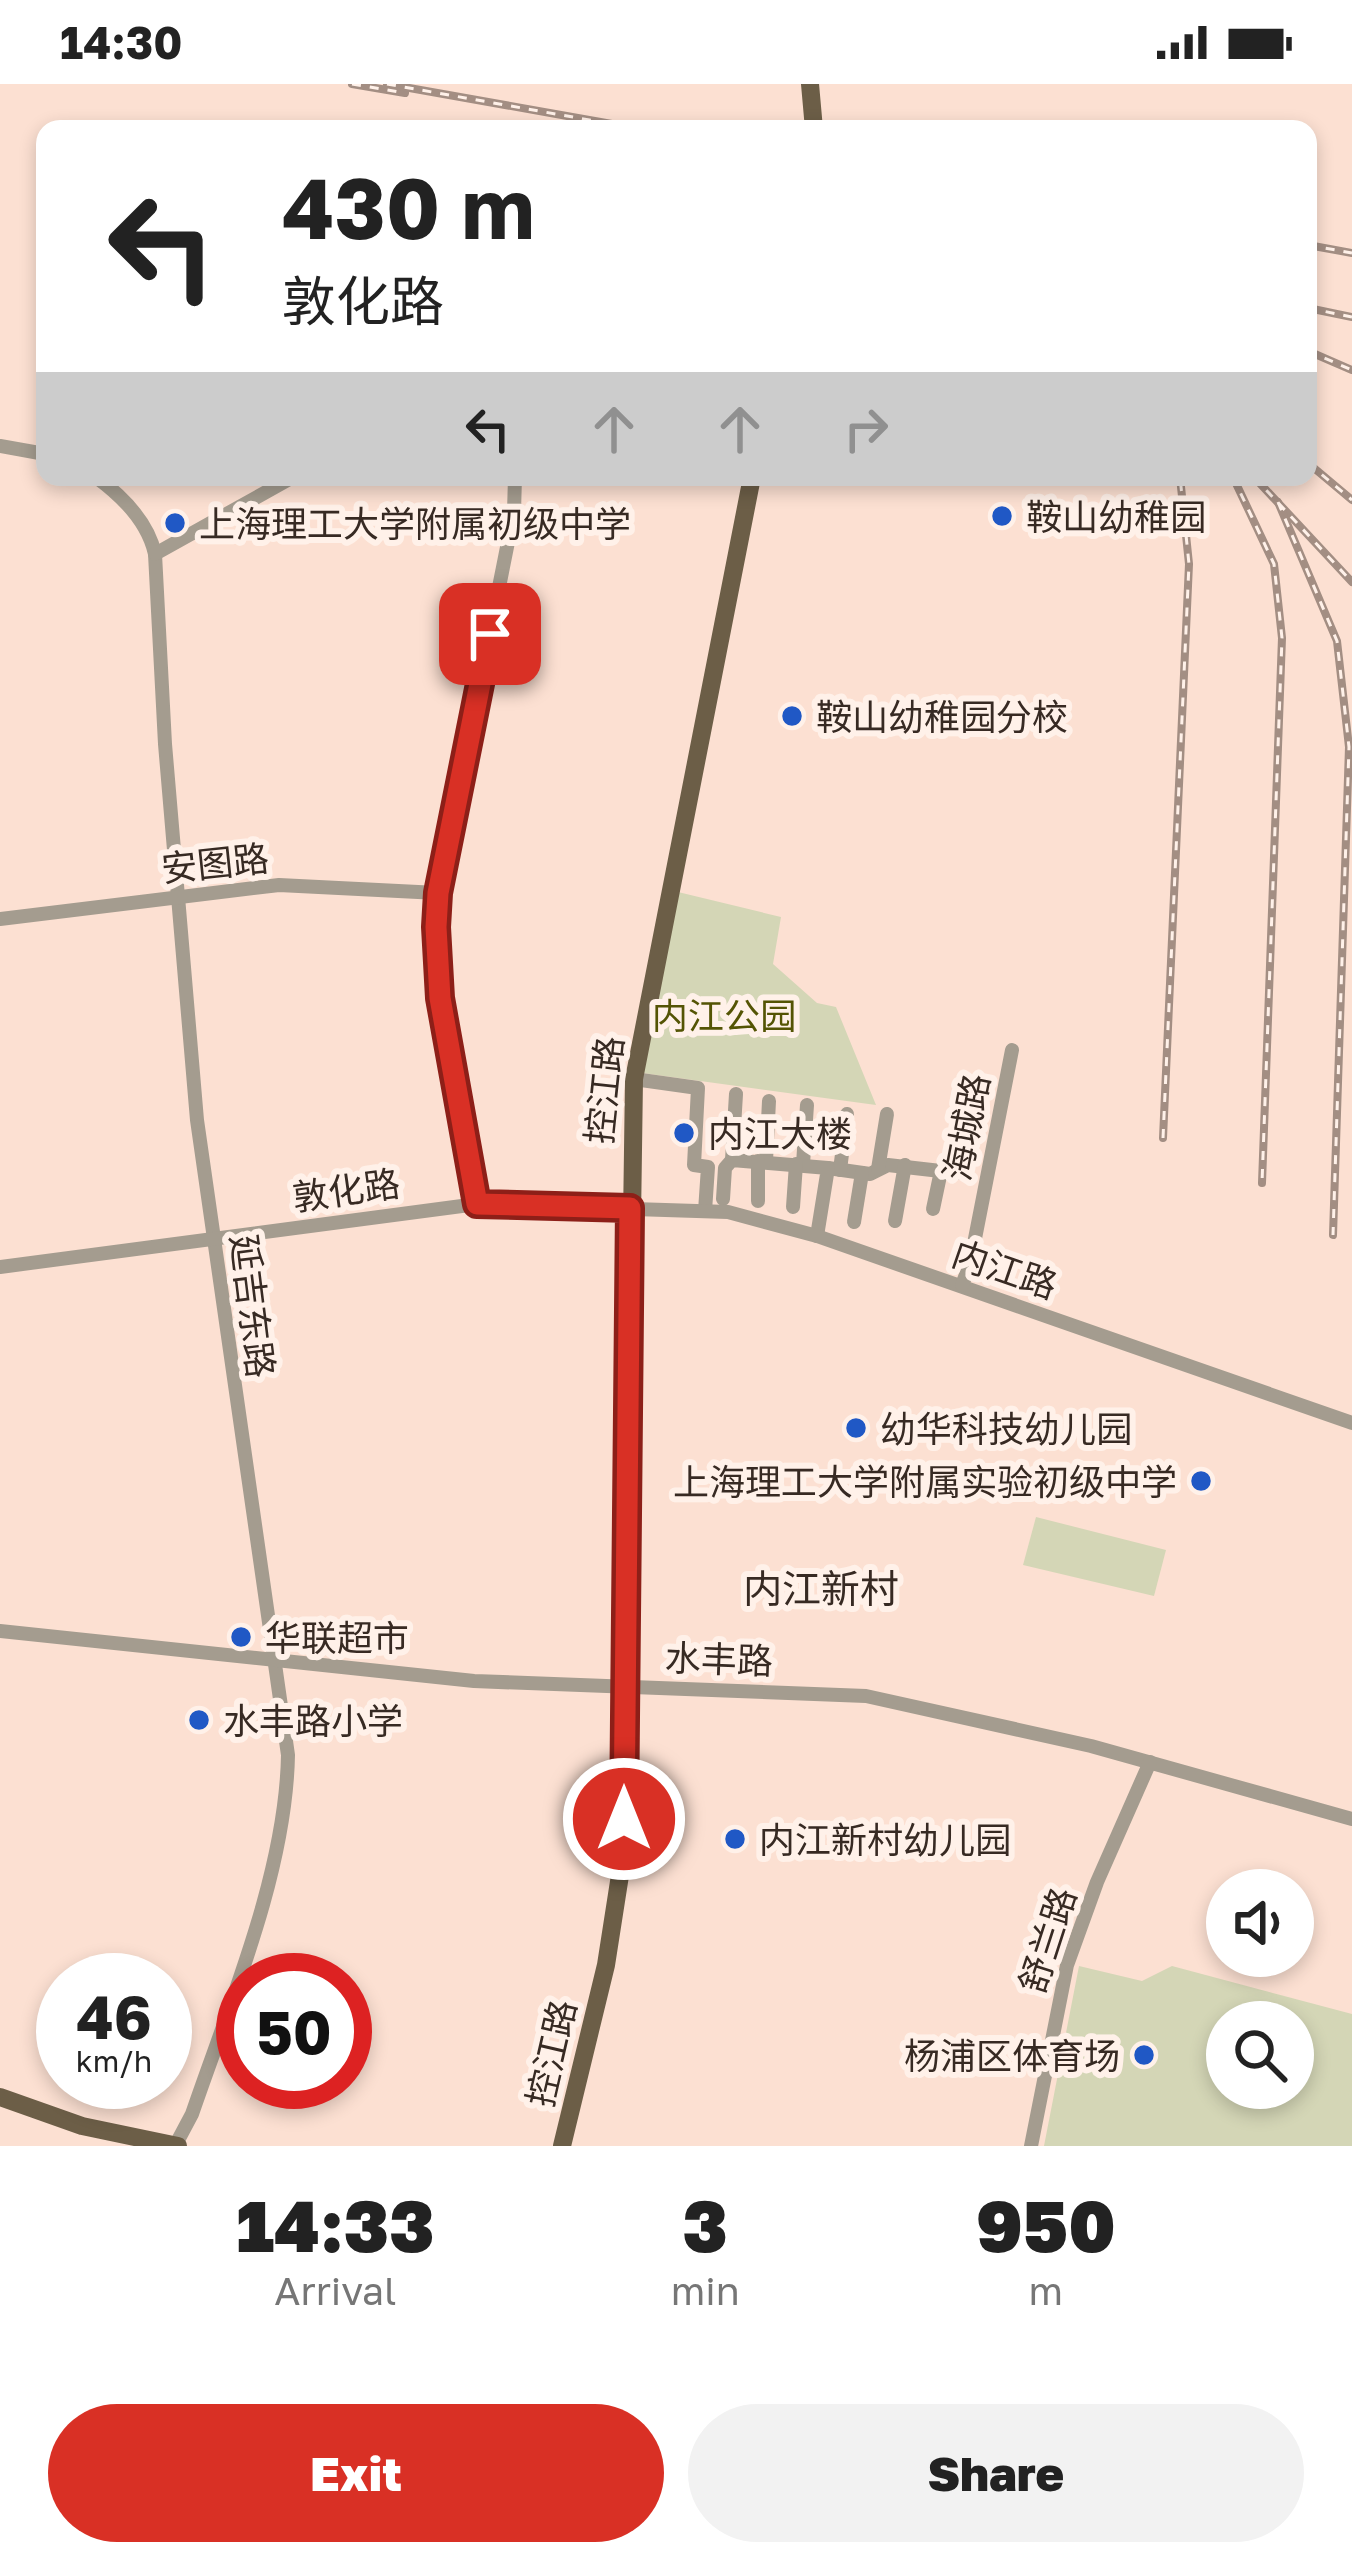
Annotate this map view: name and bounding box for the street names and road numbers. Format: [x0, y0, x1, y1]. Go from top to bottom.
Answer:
street label: 安图路 [159, 836, 271, 890]
street label: 控江路 [577, 1034, 631, 1146]
street label: 海城路 [935, 1070, 997, 1184]
street label: 敦化路 [290, 1161, 402, 1219]
street label: 内江路 [947, 1231, 1063, 1307]
street label: 延吉东路 [223, 1232, 283, 1380]
street label: 水丰路 [664, 1636, 774, 1682]
street label: 舒兰路 [1010, 1882, 1084, 1998]
street label: 控江路 [518, 1996, 584, 2110]

